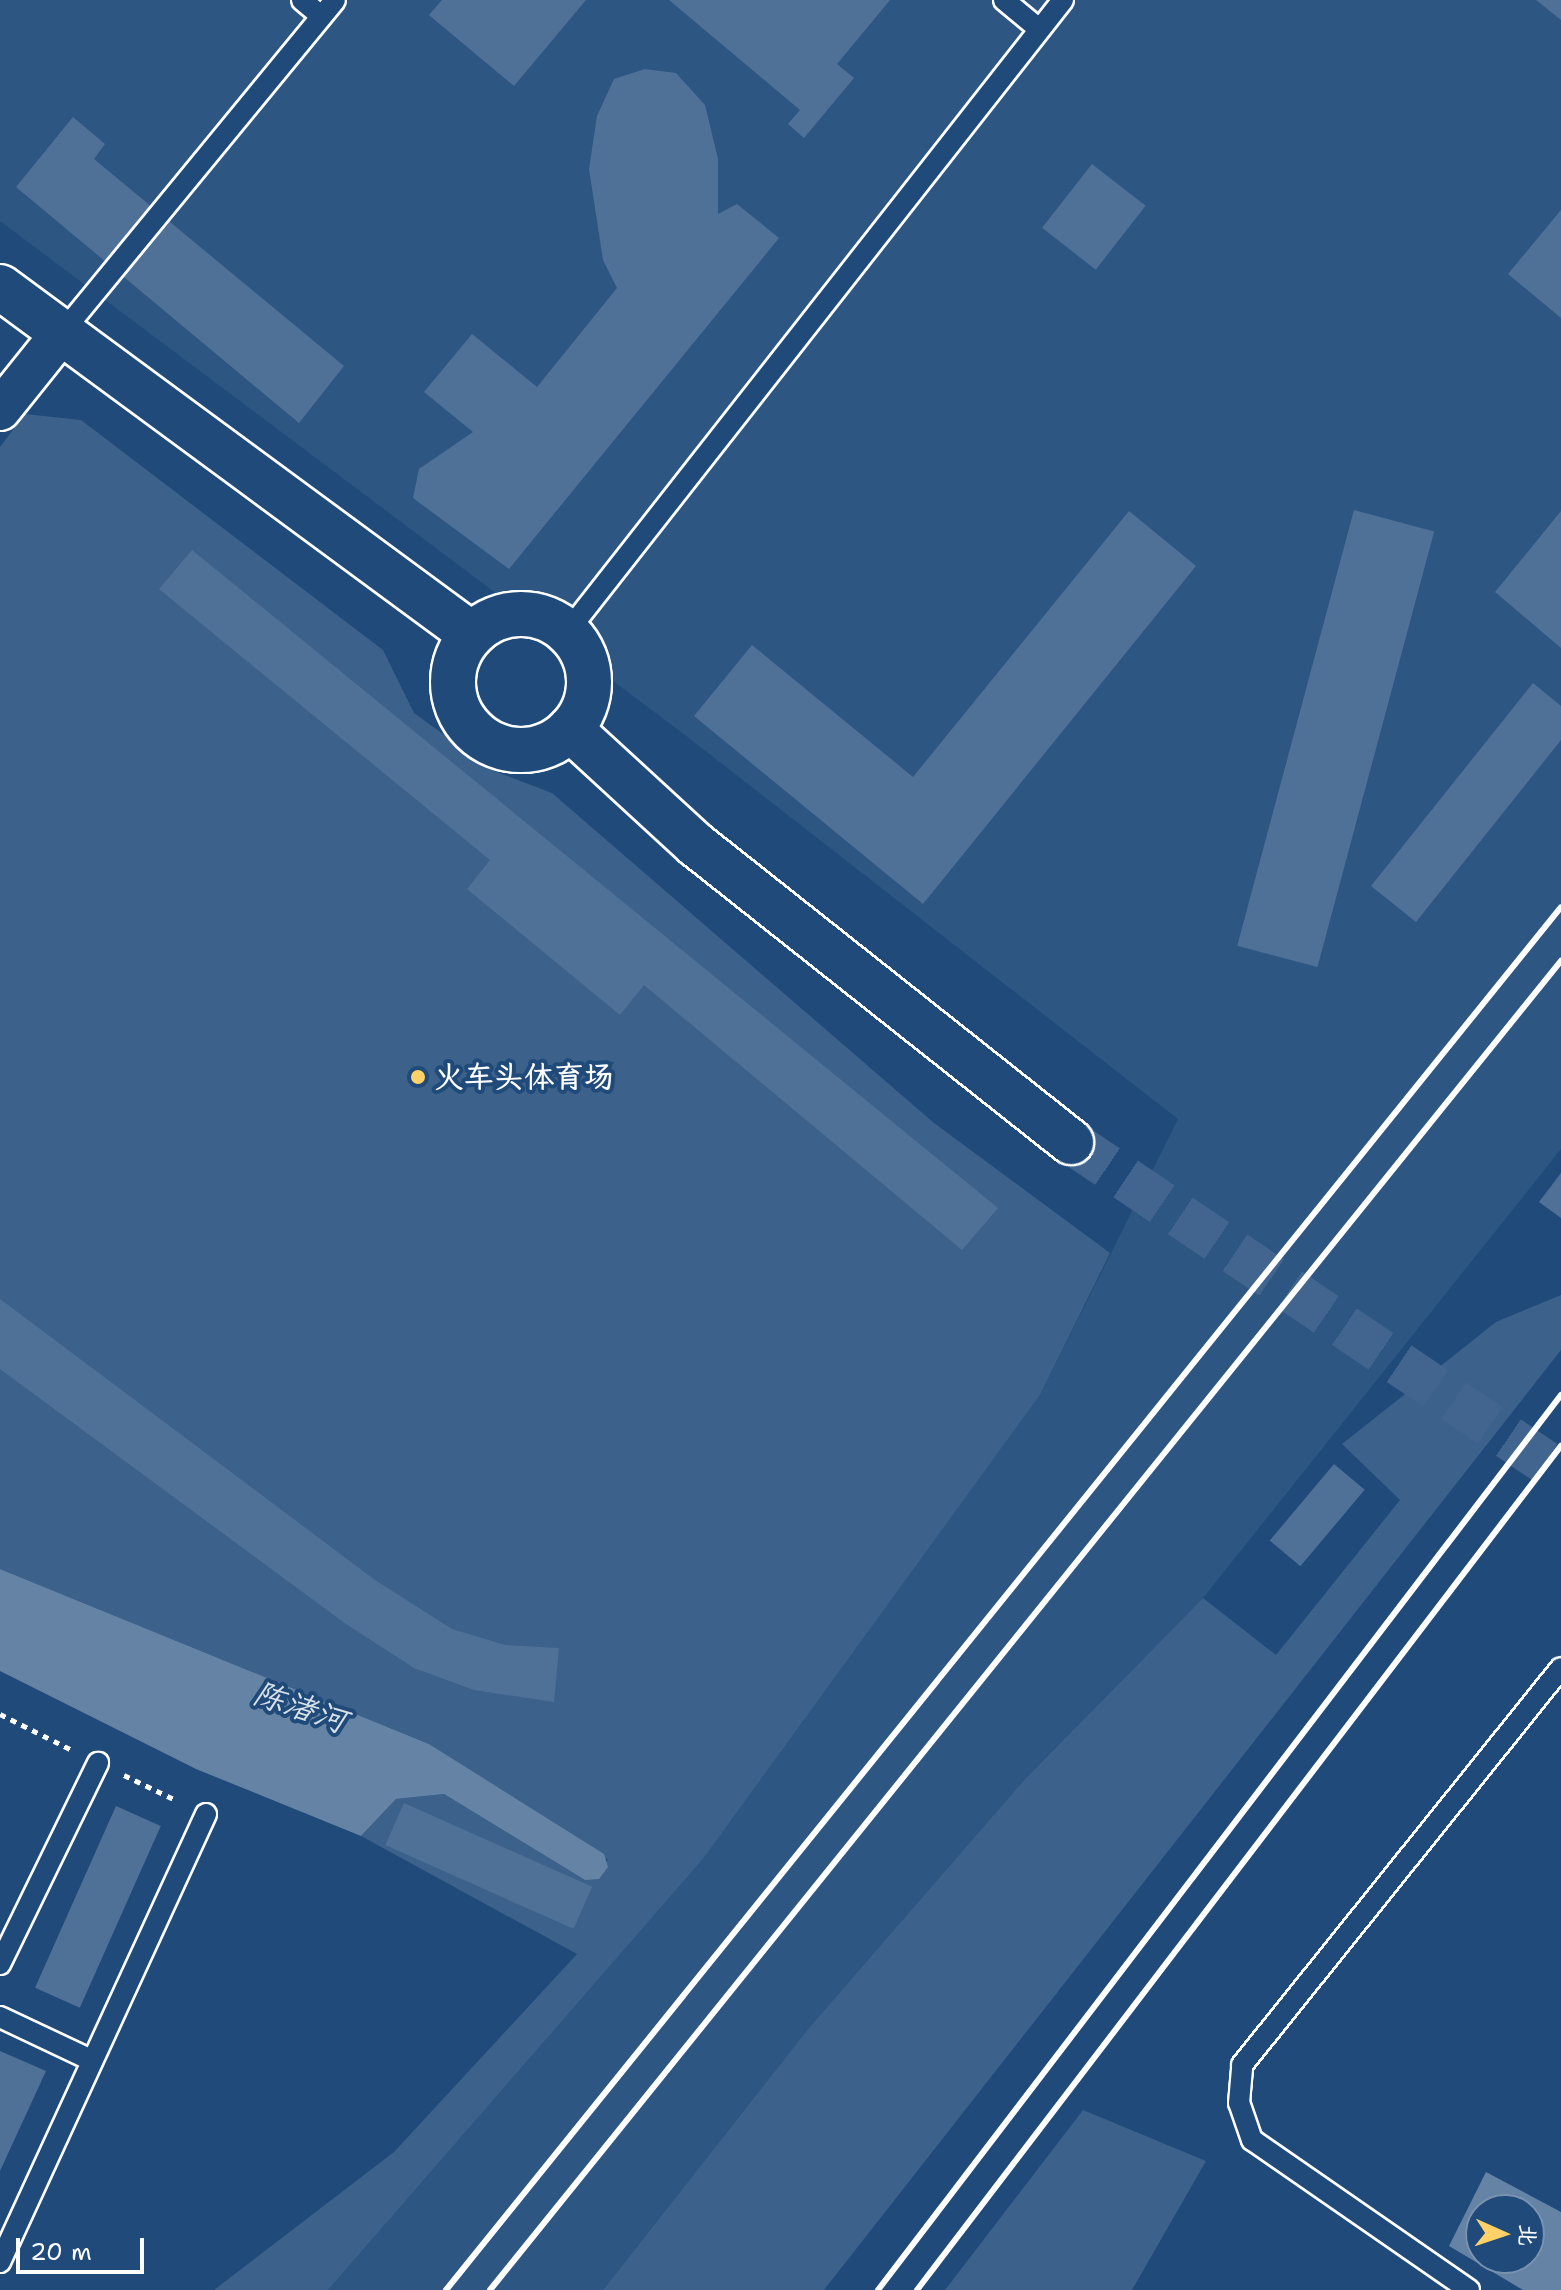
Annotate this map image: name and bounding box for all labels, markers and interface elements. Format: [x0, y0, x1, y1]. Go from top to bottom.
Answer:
place label: 火车头体育场 [434, 1059, 614, 1095]
marker: 火车头体育场 [409, 1068, 427, 1086]
water label: 陈渚河 [248, 1673, 352, 1741]
north arrow [1465, 2194, 1545, 2274]
scale bar [20, 2222, 148, 2272]
text: 北 [1512, 2223, 1543, 2247]
text: 20 m [30, 2236, 92, 2268]

